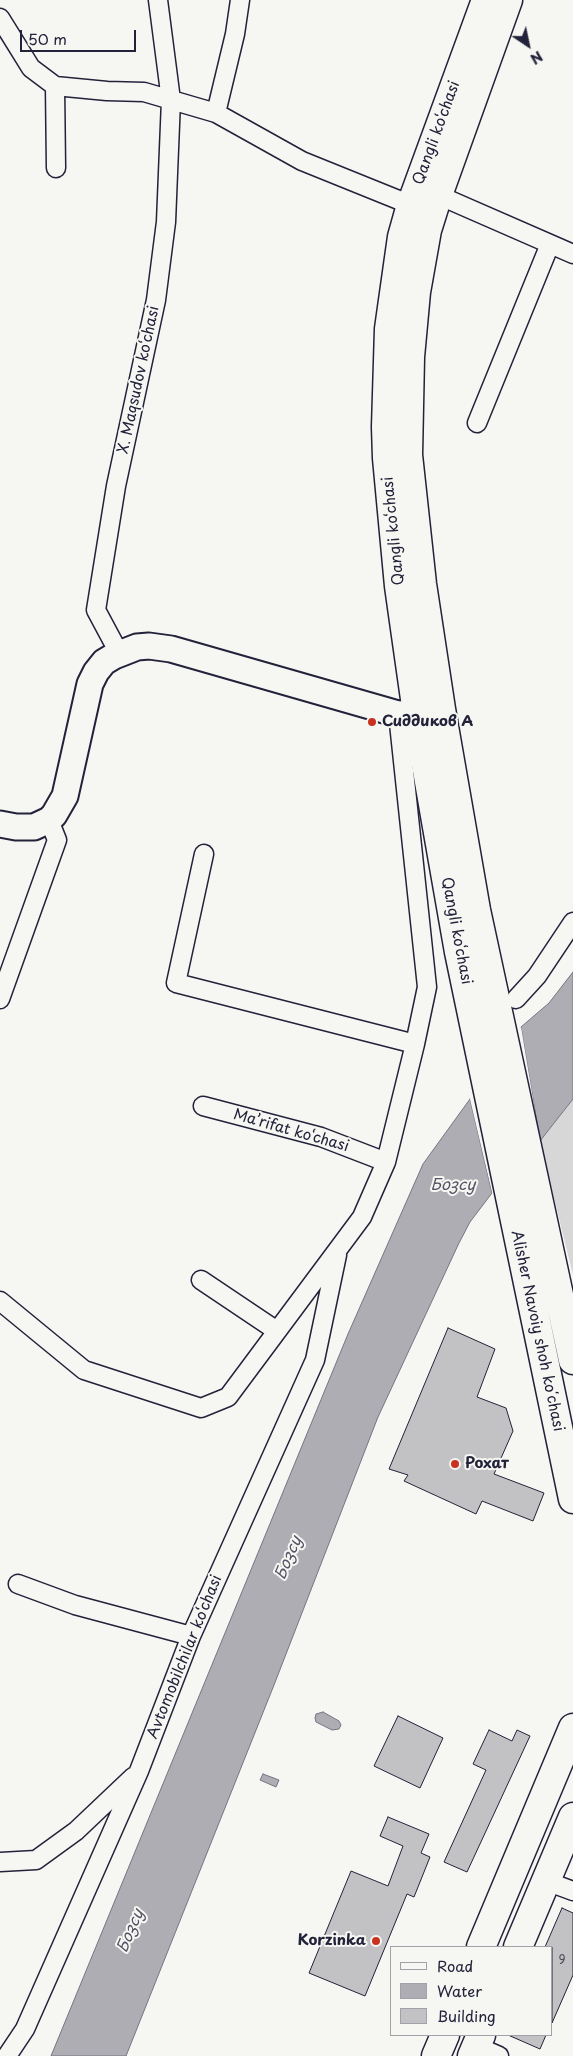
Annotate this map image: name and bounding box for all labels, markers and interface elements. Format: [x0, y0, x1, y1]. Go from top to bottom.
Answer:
scale bar [22, 20, 139, 52]
north arrow [503, 20, 553, 70]
text: 50 m [28, 27, 67, 50]
text: N [526, 46, 547, 70]
street label: Qangli ko‘chasi [410, 79, 464, 187]
street label: X. Maqsudov ko‘chasi [115, 304, 163, 456]
street label: Qangli ko‘chasi [379, 476, 409, 586]
place label: Сиддиков А [382, 713, 473, 731]
marker: Сиддиков А [366, 716, 378, 728]
street label: Qangli ko‘chasi [437, 876, 475, 986]
street label: Maʼrifat ko‘chasi [231, 1106, 351, 1156]
water label: Бозсу [430, 1176, 476, 1196]
street label: Alisher Navoiy shoh koʻchasi [507, 1229, 567, 1433]
place label: Рохат [465, 1455, 509, 1473]
marker: Рохат [449, 1458, 461, 1470]
water label: Бозсу [271, 1534, 307, 1582]
street label: Avtomobilchilar ko‘chasi [144, 1573, 226, 1741]
water label: Бозсу [113, 1907, 149, 1955]
place label: Korzinka [297, 1932, 366, 1950]
marker: Korzinka [370, 1935, 382, 1947]
legend [390, 1946, 553, 2036]
text: Road [437, 1954, 473, 1977]
house number: 9 [558, 1954, 566, 1968]
text: Water [437, 1979, 482, 2002]
text: Building [437, 2004, 496, 2027]

